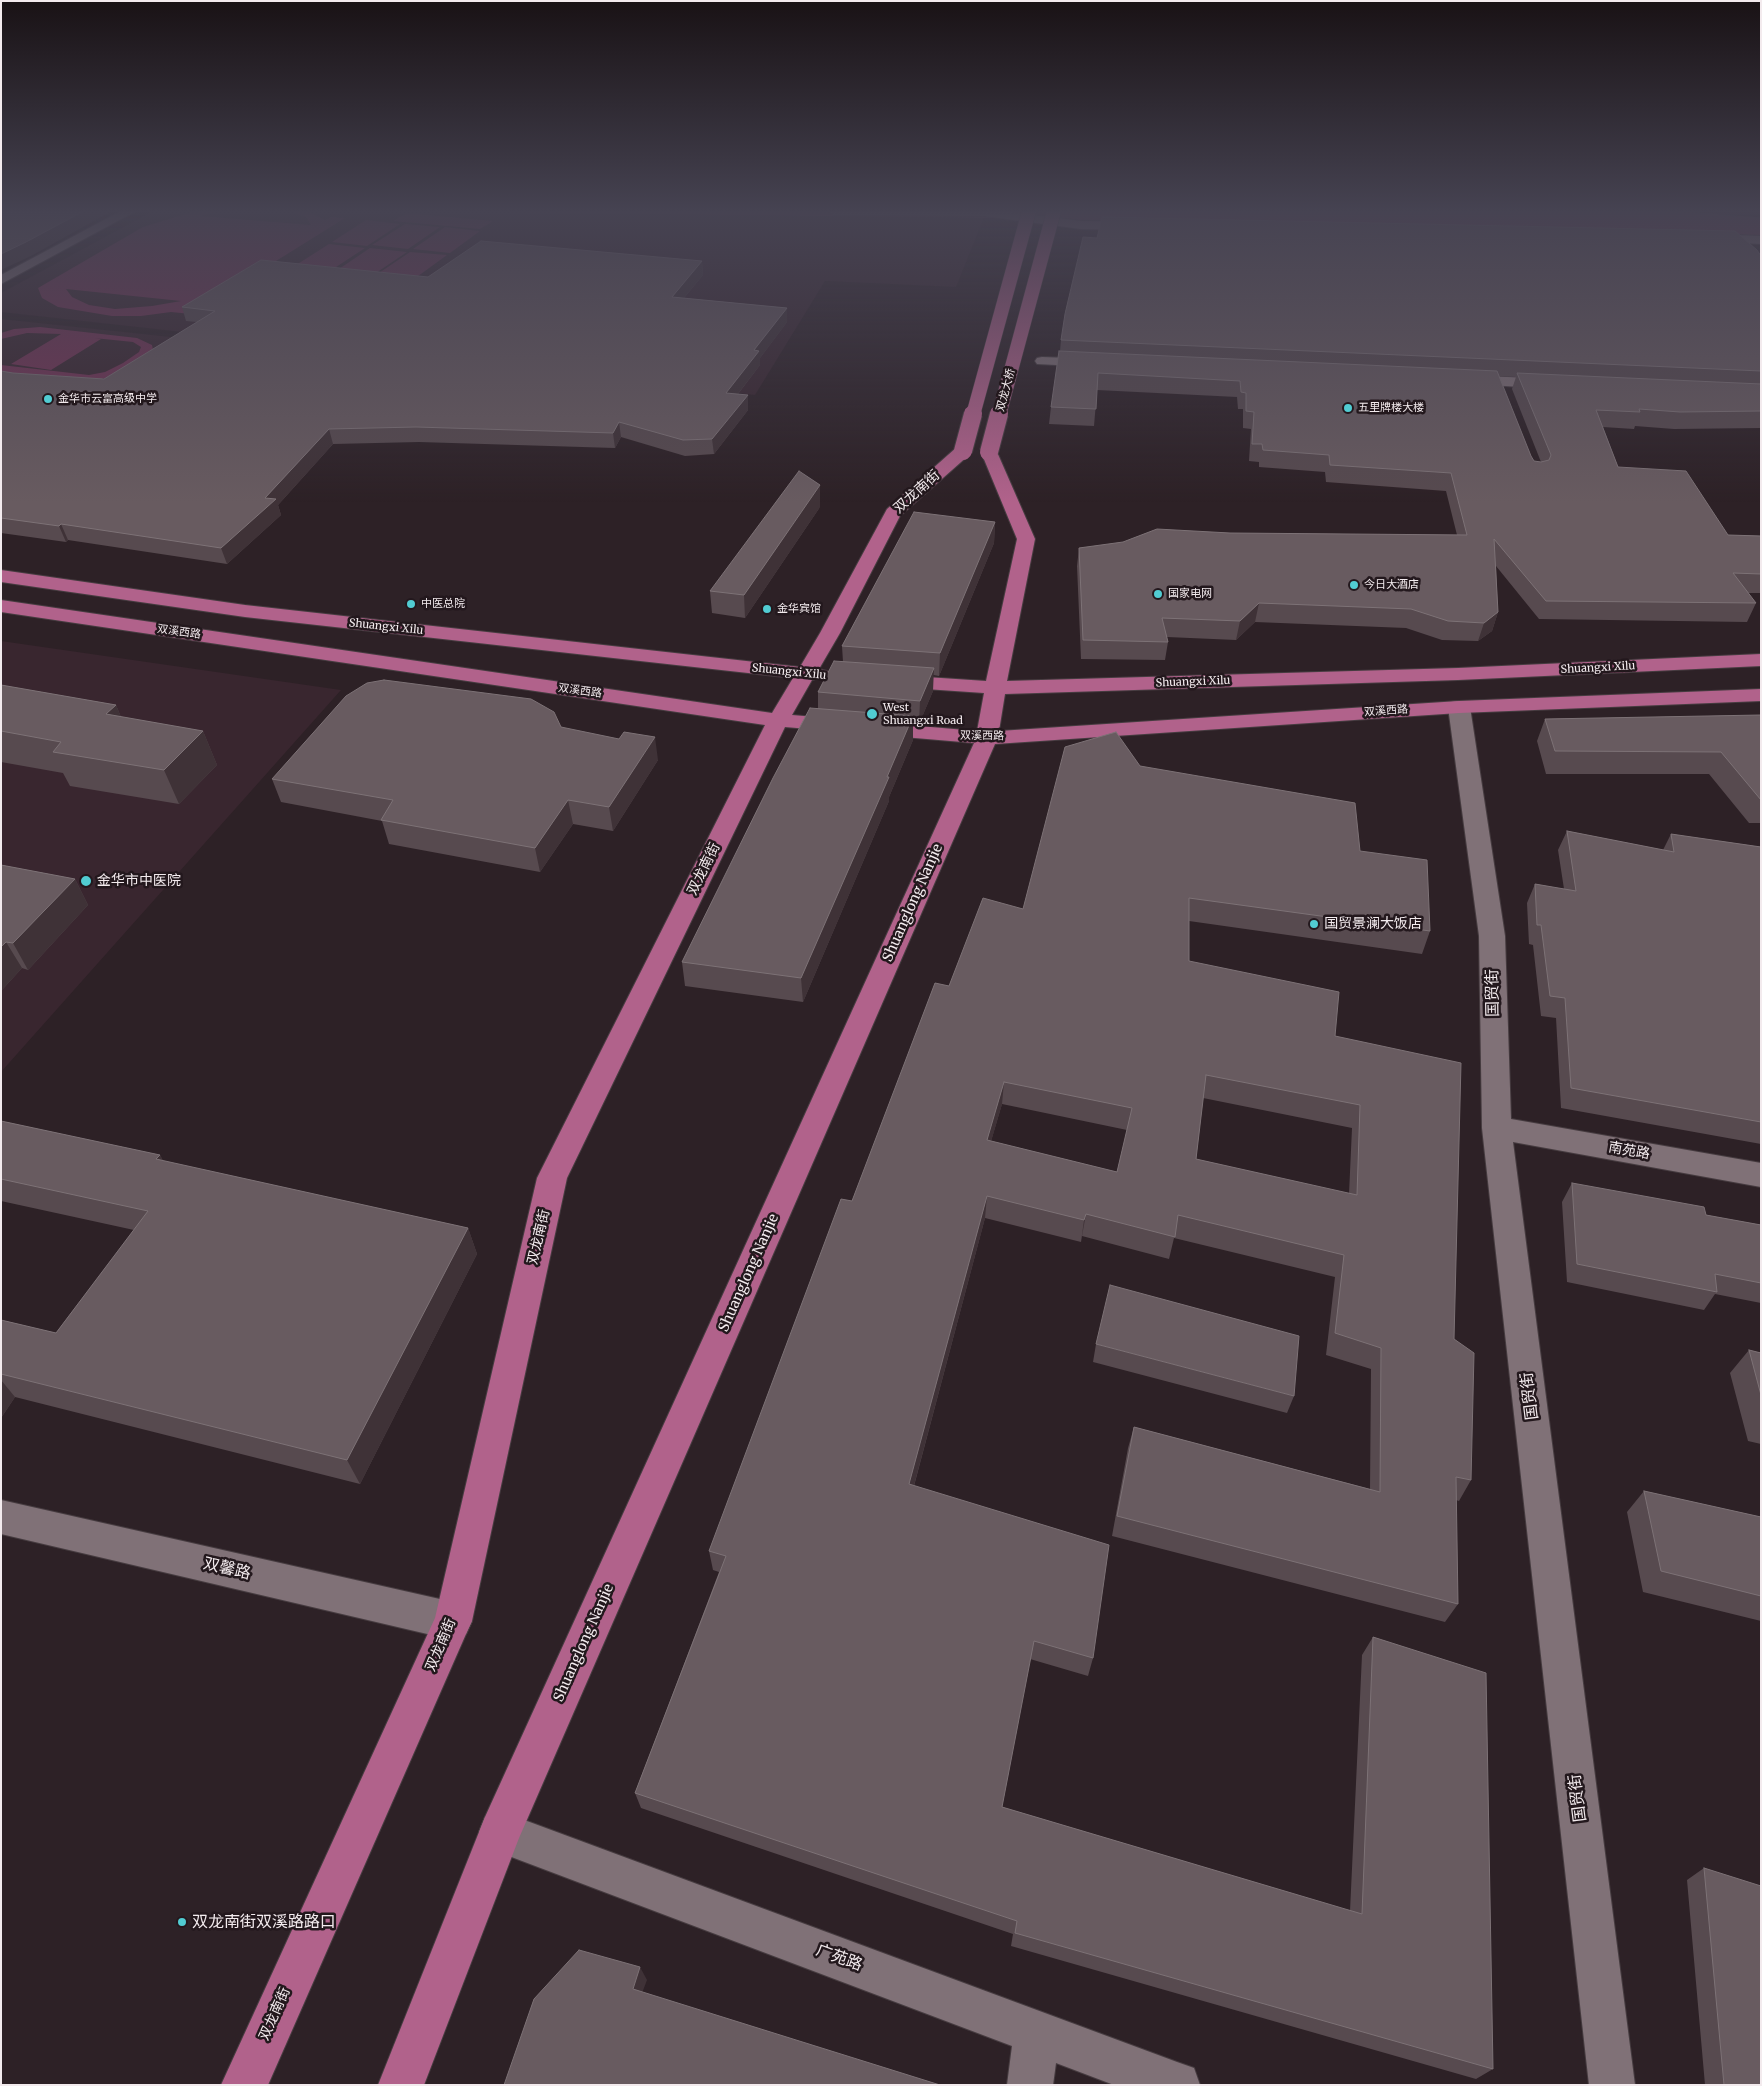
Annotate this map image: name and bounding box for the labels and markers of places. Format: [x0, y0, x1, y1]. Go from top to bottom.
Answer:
place label: 金华市云富高级中学 [58, 392, 157, 406]
marker: 金华市云富高级中学 [42, 393, 54, 405]
place label: 五里牌楼大楼 [1358, 401, 1424, 415]
marker: 五里牌楼大楼 [1342, 402, 1354, 414]
place label: 今日大酒店 [1364, 578, 1419, 592]
marker: 今日大酒店 [1348, 579, 1360, 591]
place label: 国家电网 [1168, 587, 1212, 601]
marker: 国家电网 [1152, 588, 1164, 600]
place label: 中医总院 [421, 597, 465, 611]
marker: 中医总院 [405, 598, 417, 610]
place label: 金华宾馆 [777, 602, 821, 616]
marker: 金华宾馆 [761, 603, 773, 615]
place label: West Shuangxi Road [883, 701, 963, 727]
marker: West Shuangxi Road [865, 707, 879, 721]
place label: 金华市中医院 [97, 873, 181, 889]
marker: 金华市中医院 [79, 874, 93, 888]
place label: 国贸景澜大饭店 [1324, 916, 1422, 932]
marker: 国贸景澜大饭店 [1308, 918, 1320, 930]
place label: 双龙南街双溪路路口 [192, 1912, 336, 1932]
marker: 双龙南街双溪路路口 [176, 1916, 188, 1928]

